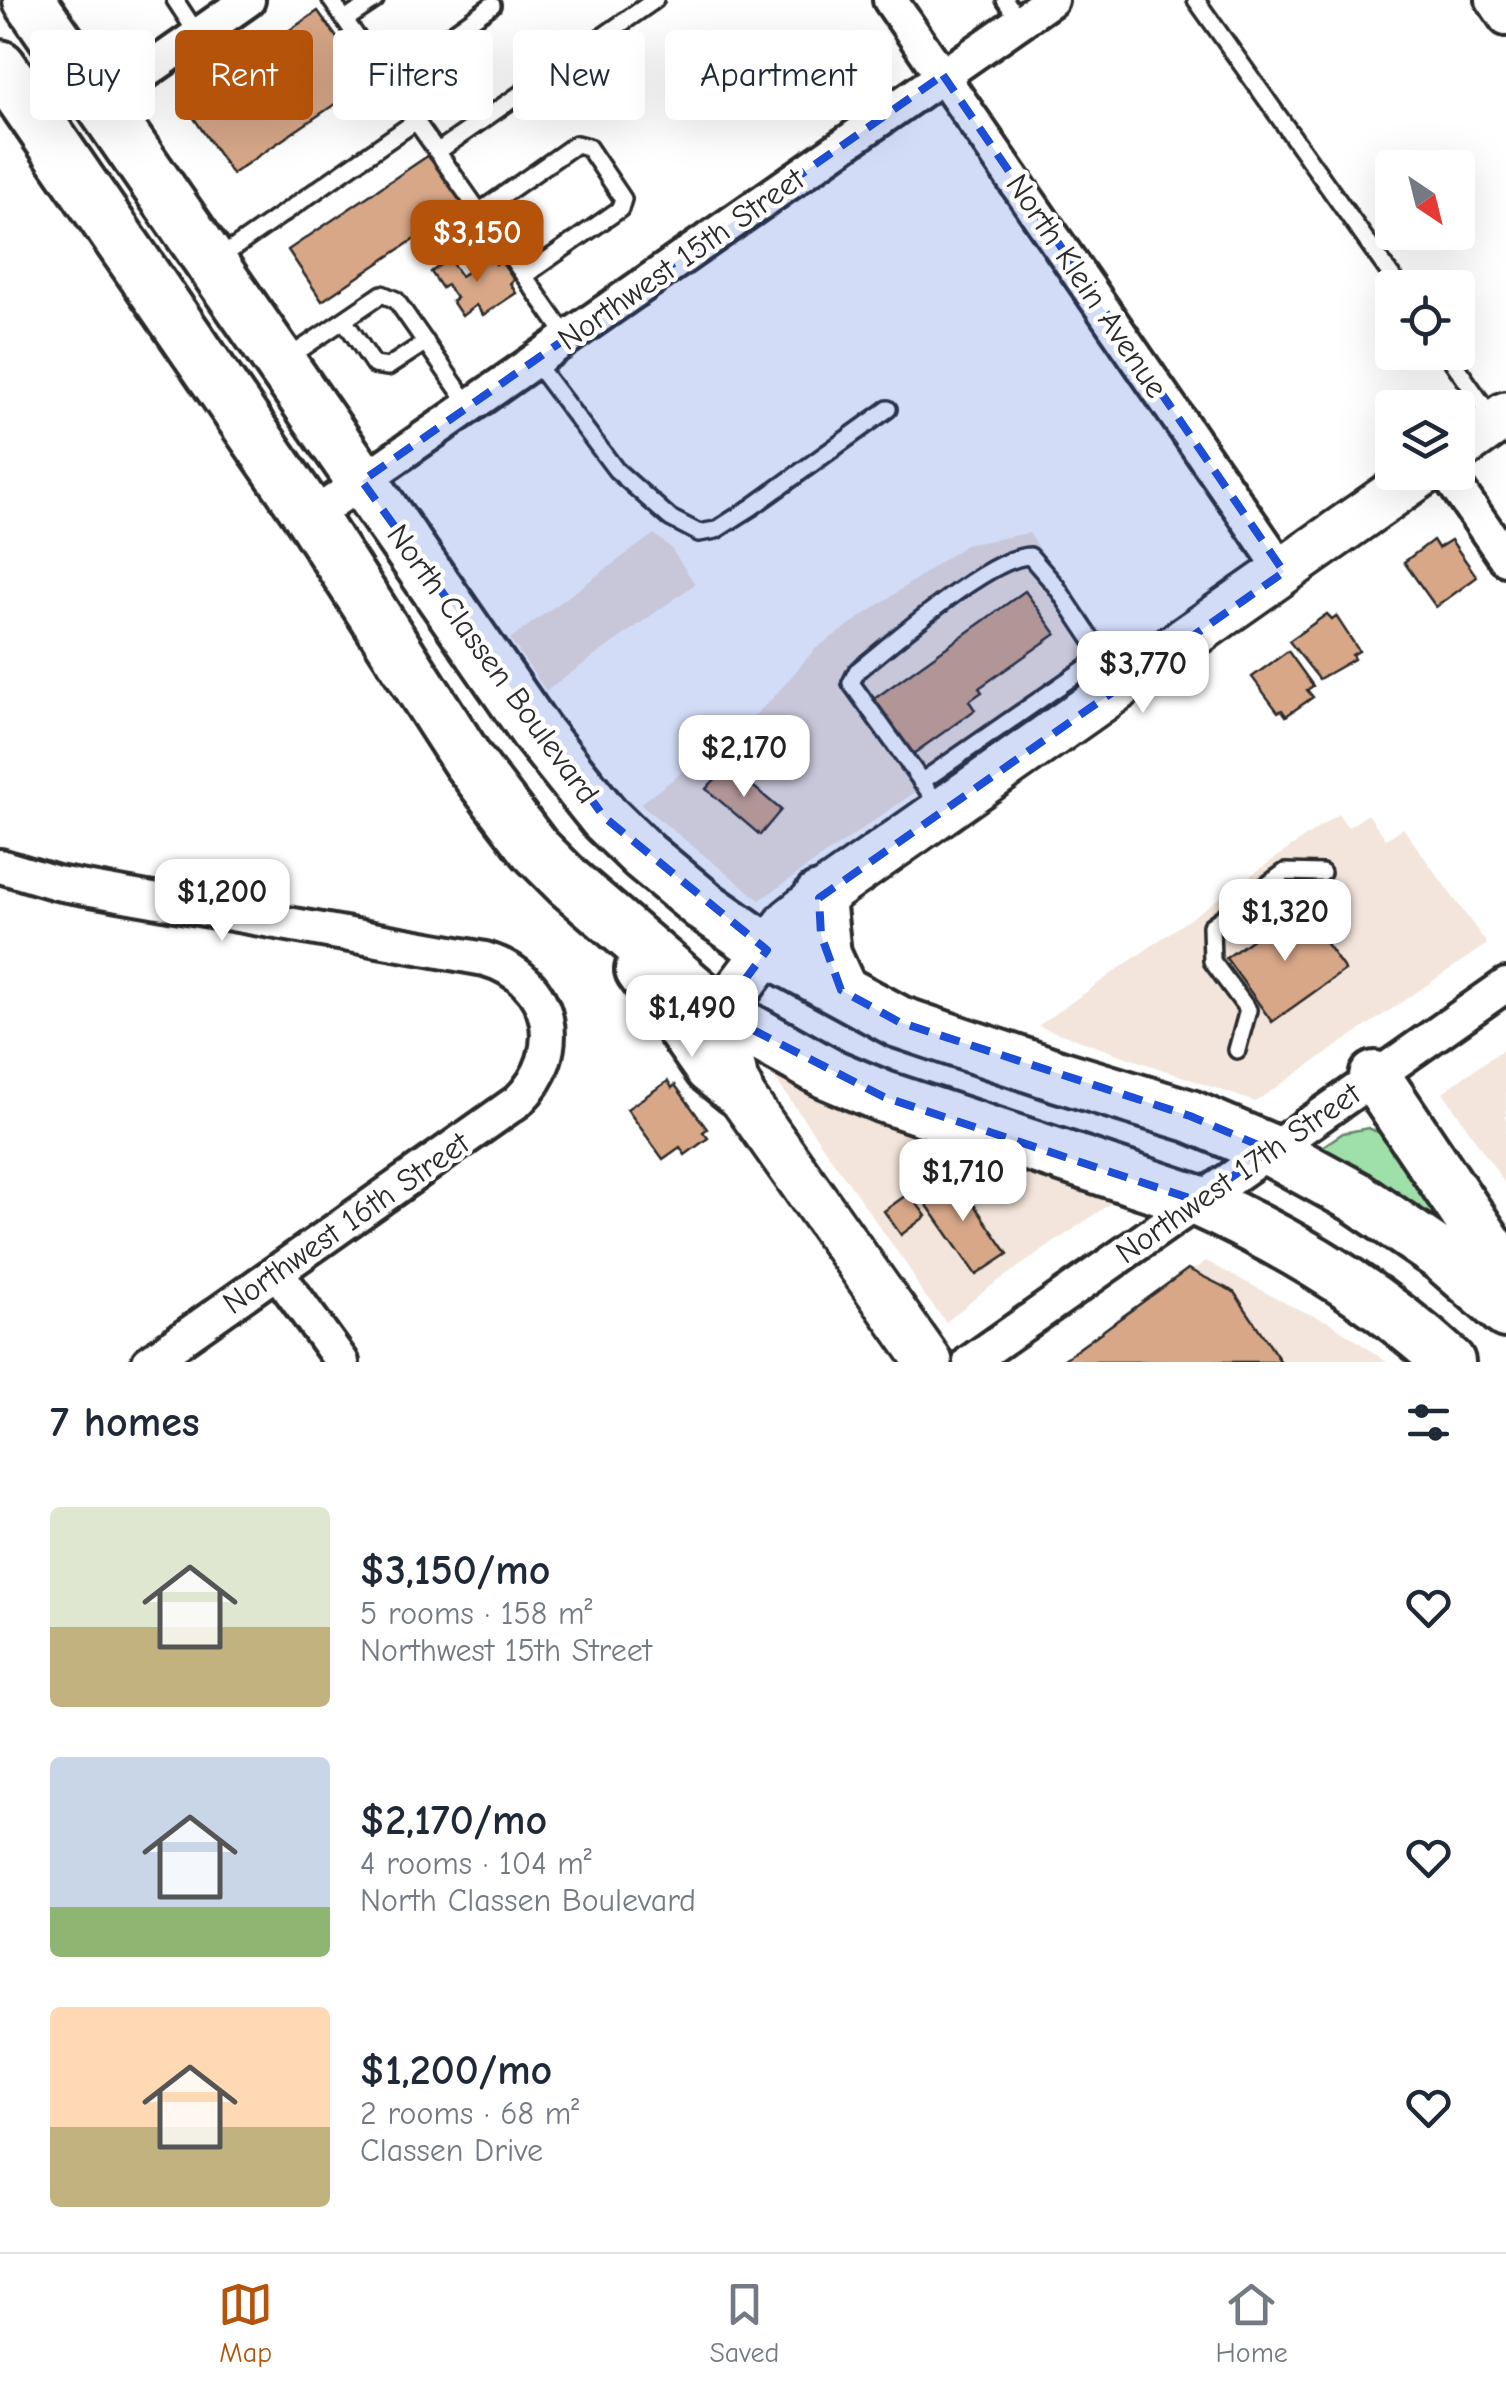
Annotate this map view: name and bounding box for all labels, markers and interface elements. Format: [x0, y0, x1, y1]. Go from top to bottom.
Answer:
chip: Buy [30, 30, 155, 120]
chip: Rent [175, 30, 313, 120]
chip: Filters [333, 30, 493, 120]
chip: New [513, 30, 645, 120]
chip: Apartment [665, 30, 892, 120]
north arrow [1375, 150, 1475, 250]
map controls [1375, 150, 1475, 490]
street label: Northwest 15th Street [551, 160, 812, 358]
street label: North Klein Avenue [998, 167, 1176, 405]
pin: $3,150 [396, 200, 558, 285]
text: $3,150 [432, 214, 522, 251]
button: locate [1375, 270, 1475, 370]
button: layers [1375, 390, 1475, 490]
street label: North Classen Boulevard [379, 517, 607, 811]
pin: $3,770 [1062, 631, 1224, 716]
text: $3,770 [1099, 645, 1187, 682]
pin: $2,170 [663, 715, 825, 800]
text: $2,170 [701, 729, 787, 766]
pin: $1,200 [141, 859, 303, 944]
text: $1,200 [177, 873, 267, 910]
pin: $1,320 [1204, 879, 1366, 964]
text: $1,320 [1241, 893, 1329, 930]
pin: $1,490 [611, 975, 773, 1060]
text: $1,490 [648, 989, 736, 1026]
street label: Northwest 17th Street [1109, 1074, 1368, 1271]
street label: Northwest 16th Street [216, 1124, 477, 1322]
pin: $1,710 [882, 1139, 1044, 1224]
text: $1,710 [921, 1153, 1005, 1190]
icon: filters [1401, 1395, 1456, 1450]
text: 7 homes [50, 1398, 200, 1447]
text: $3,150/mo [360, 1546, 550, 1595]
icon: home [130, 1547, 250, 1667]
icon: heart [1401, 1580, 1456, 1635]
text: 5 rooms · 158 m² [360, 1595, 592, 1632]
text: Northwest 15th Street [360, 1632, 652, 1669]
text: $2,170/mo [360, 1796, 547, 1845]
icon: home [130, 1797, 250, 1917]
icon: heart [1401, 1830, 1456, 1885]
text: 4 rooms · 104 m² [360, 1845, 592, 1882]
text: North Classen Boulevard [360, 1882, 696, 1919]
text: $1,200/mo [360, 2046, 552, 2095]
icon: home [130, 2047, 250, 2167]
icon: heart [1401, 2080, 1456, 2135]
text: 2 rooms · 68 m² [360, 2095, 579, 2132]
text: Classen Drive [360, 2132, 543, 2169]
tab: Map [218, 2277, 273, 2369]
tab: Saved [709, 2277, 779, 2369]
tab: Home [1216, 2277, 1288, 2369]

